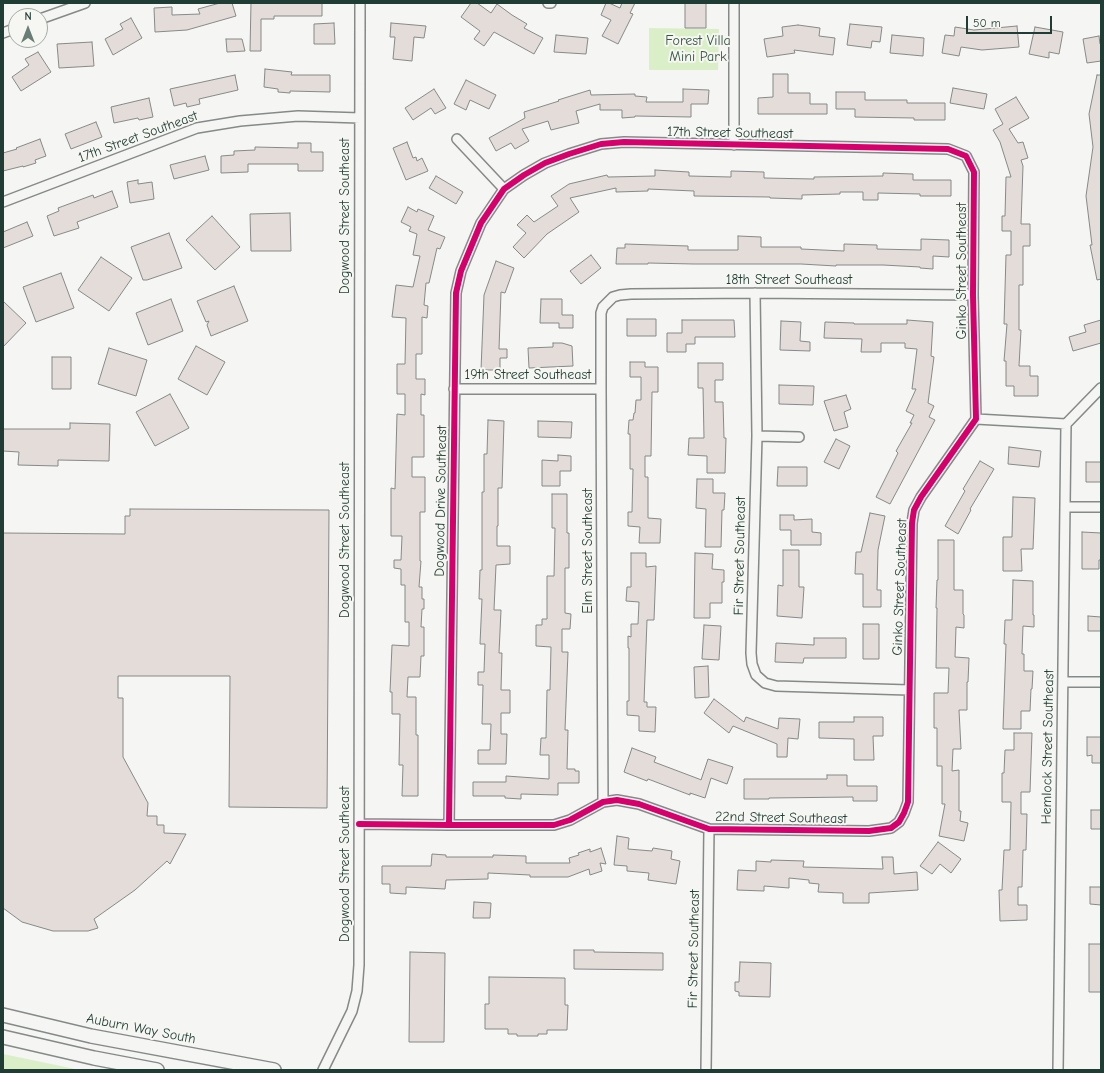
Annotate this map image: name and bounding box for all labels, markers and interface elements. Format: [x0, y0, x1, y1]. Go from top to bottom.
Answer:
north arrow [8, 8, 48, 48]
scale bar [968, 8, 1054, 34]
text: N [24, 10, 32, 23]
text: 50 m [973, 16, 1001, 30]
park label: Forest Villa Mini Park [665, 33, 731, 66]
street label: 17th Street Southeast [76, 108, 200, 166]
street label: 17th Street Southeast [667, 124, 793, 142]
street label: Dogwood Street Southeast [337, 138, 353, 294]
street label: Ginko Street Southeast [954, 202, 970, 340]
street label: 18th Street Southeast [726, 272, 852, 288]
street label: 19th Street Southeast [465, 367, 591, 383]
street label: Dogwood Drive Southeast [431, 425, 451, 577]
street label: Dogwood Street Southeast [337, 462, 353, 618]
street label: Elm Street Southeast [580, 488, 596, 614]
street label: Fir Street Southeast [731, 496, 749, 616]
street label: Ginko Street Southeast [889, 518, 911, 656]
street label: Hemlock Street Southeast [1038, 669, 1058, 825]
street label: Dogwood Street Southeast [337, 786, 353, 942]
street label: 22nd Street Southeast [715, 808, 847, 828]
street label: Fir Street Southeast [685, 889, 703, 1009]
street label: Auburn Way South [85, 1010, 197, 1048]

